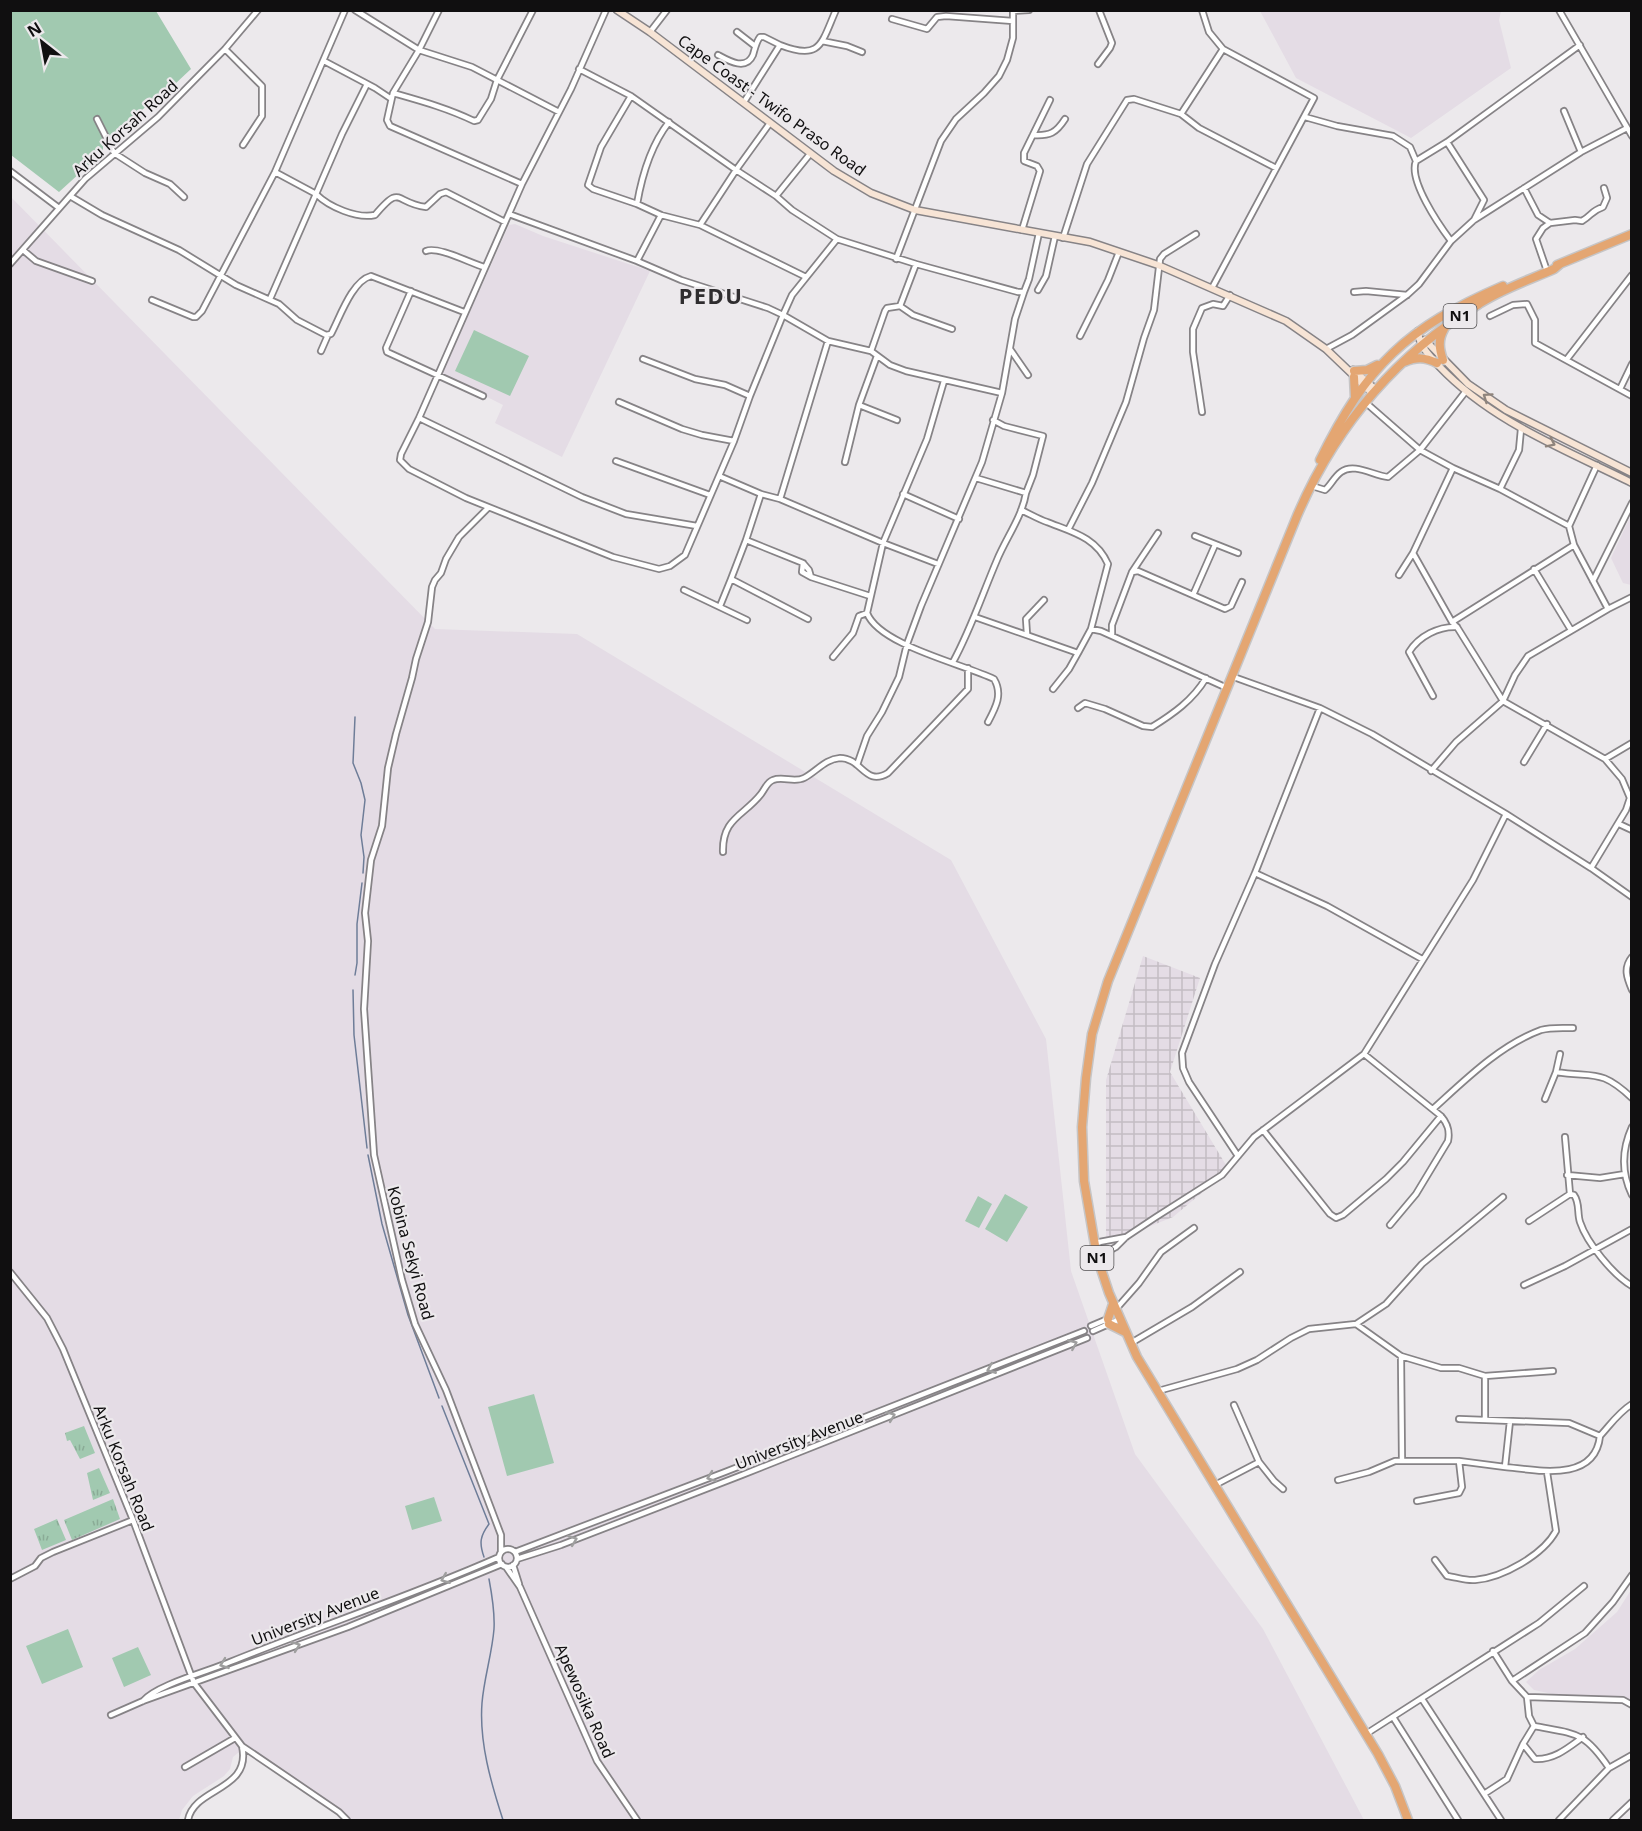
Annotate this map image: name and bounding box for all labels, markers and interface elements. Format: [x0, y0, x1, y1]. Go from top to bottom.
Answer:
north arrow [12, 12, 72, 72]
text: N [23, 16, 46, 42]
street label: Cape Coast - Twifo Praso Road [674, 29, 870, 181]
street label: Arku Korsah Road [68, 75, 182, 181]
district label: PEDU [679, 280, 743, 310]
road number: N1 [1444, 304, 1476, 328]
one-way arrow [1483, 393, 1494, 404]
one-way arrow [1544, 436, 1555, 447]
street label: Kobina Sekyi Road [383, 1184, 439, 1322]
road number: N1 [1080, 1246, 1114, 1270]
one-way arrow [1066, 1340, 1077, 1352]
one-way arrow [986, 1361, 997, 1374]
street label: Arku Korsah Road [89, 1401, 159, 1535]
street label: University Avenue [732, 1405, 866, 1475]
one-way arrow [886, 1411, 896, 1424]
one-way arrow [706, 1470, 717, 1483]
one-way arrow [566, 1535, 577, 1547]
one-way arrow [440, 1572, 451, 1584]
street label: University Avenue [248, 1581, 382, 1651]
one-way arrow [290, 1640, 301, 1653]
street label: Apewosika Road [550, 1640, 620, 1762]
one-way arrow [219, 1657, 229, 1670]

